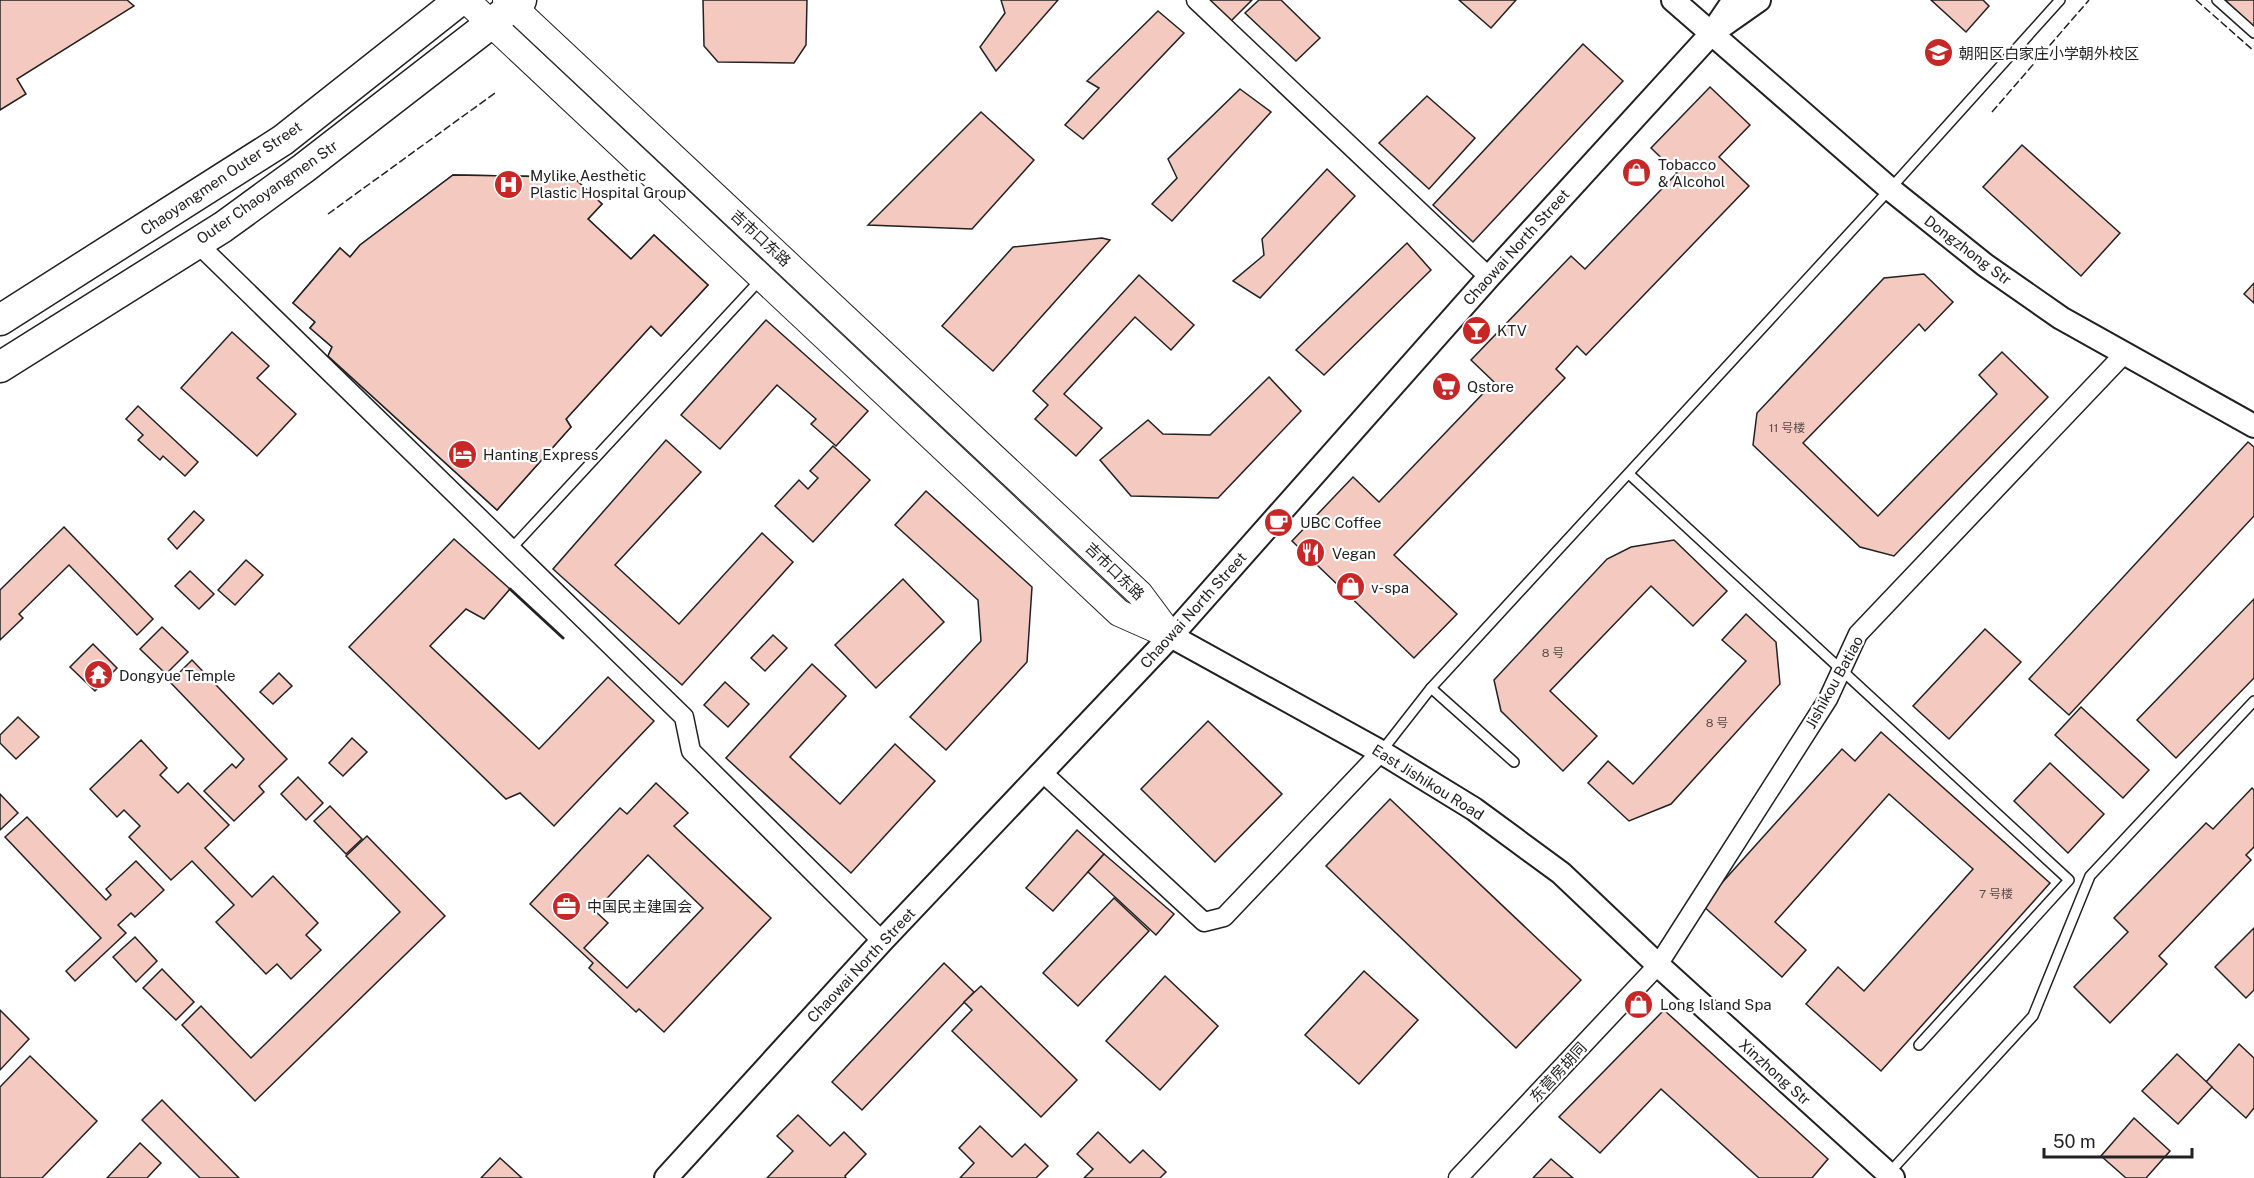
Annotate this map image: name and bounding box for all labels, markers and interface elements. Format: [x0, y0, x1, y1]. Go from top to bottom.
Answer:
school or university icon: 朝阳区白家庄小学朝外校区 [1922, 37, 1954, 69]
place label: 朝阳区白家庄小学朝外校区 [1959, 45, 2139, 62]
street label: Chaoyangmen Outer Street [137, 118, 305, 238]
street label: Outer Chaoyangmen Str [193, 137, 341, 247]
place label: Tobacco & Alcohol [1658, 156, 1725, 190]
shop icon: Tobacco & Alcohol [1621, 157, 1653, 189]
place label: Mylike Aesthetic Plastic Hospital Group [530, 167, 686, 201]
hospital icon: Mylike Aesthetic Plastic Hospital Group [493, 168, 525, 200]
street label: Chaowai North Street [1459, 185, 1573, 308]
street label: 吉市口东路 [728, 206, 794, 270]
street label: Dongzhong Str [1921, 212, 2015, 288]
bar icon: KTV [1460, 314, 1492, 346]
place label: KTV [1497, 322, 1527, 339]
supermarket icon: Qstore [1430, 370, 1462, 402]
place label: Qstore [1467, 378, 1514, 395]
house number: 11 号楼 [1769, 421, 1805, 435]
hotel icon: Hanting Express [446, 438, 478, 470]
place label: Hanting Express [483, 446, 598, 463]
cafe icon: UBC Coffee [1263, 506, 1295, 538]
place label: UBC Coffee [1300, 514, 1381, 531]
restaurant icon: Vegan [1295, 537, 1327, 569]
street label: 吉市口东路 [1082, 539, 1148, 603]
place label: Vegan [1332, 545, 1376, 562]
street label: Chaowai North Street [1136, 548, 1250, 671]
shop icon: v-spa [1334, 571, 1366, 603]
place label: v-spa [1371, 579, 1409, 596]
street label: Jishikou Batiao [1802, 633, 1866, 731]
house number: 8 号 [1542, 646, 1564, 660]
temple icon: Dongyue Temple [82, 659, 114, 691]
place label: Dongyue Temple [119, 667, 236, 684]
house number: 8 号 [1706, 716, 1728, 730]
street label: East Jishikou Road [1369, 741, 1487, 823]
house number: 7 号楼 [1979, 887, 2013, 901]
office icon: 中国民主建国会 [550, 890, 582, 922]
place label: 中国民主建国会 [587, 898, 692, 915]
street label: Chaowai North Street [804, 904, 919, 1026]
shop icon: Long Island Spa [1623, 988, 1655, 1020]
place label: Long Island Spa [1660, 996, 1772, 1013]
street label: Xinzhong Str [1736, 1036, 1814, 1109]
street label: 东营房胡同 [1526, 1039, 1590, 1105]
scale bar [2044, 1121, 2192, 1159]
text: 50 m [2053, 1131, 2096, 1152]

